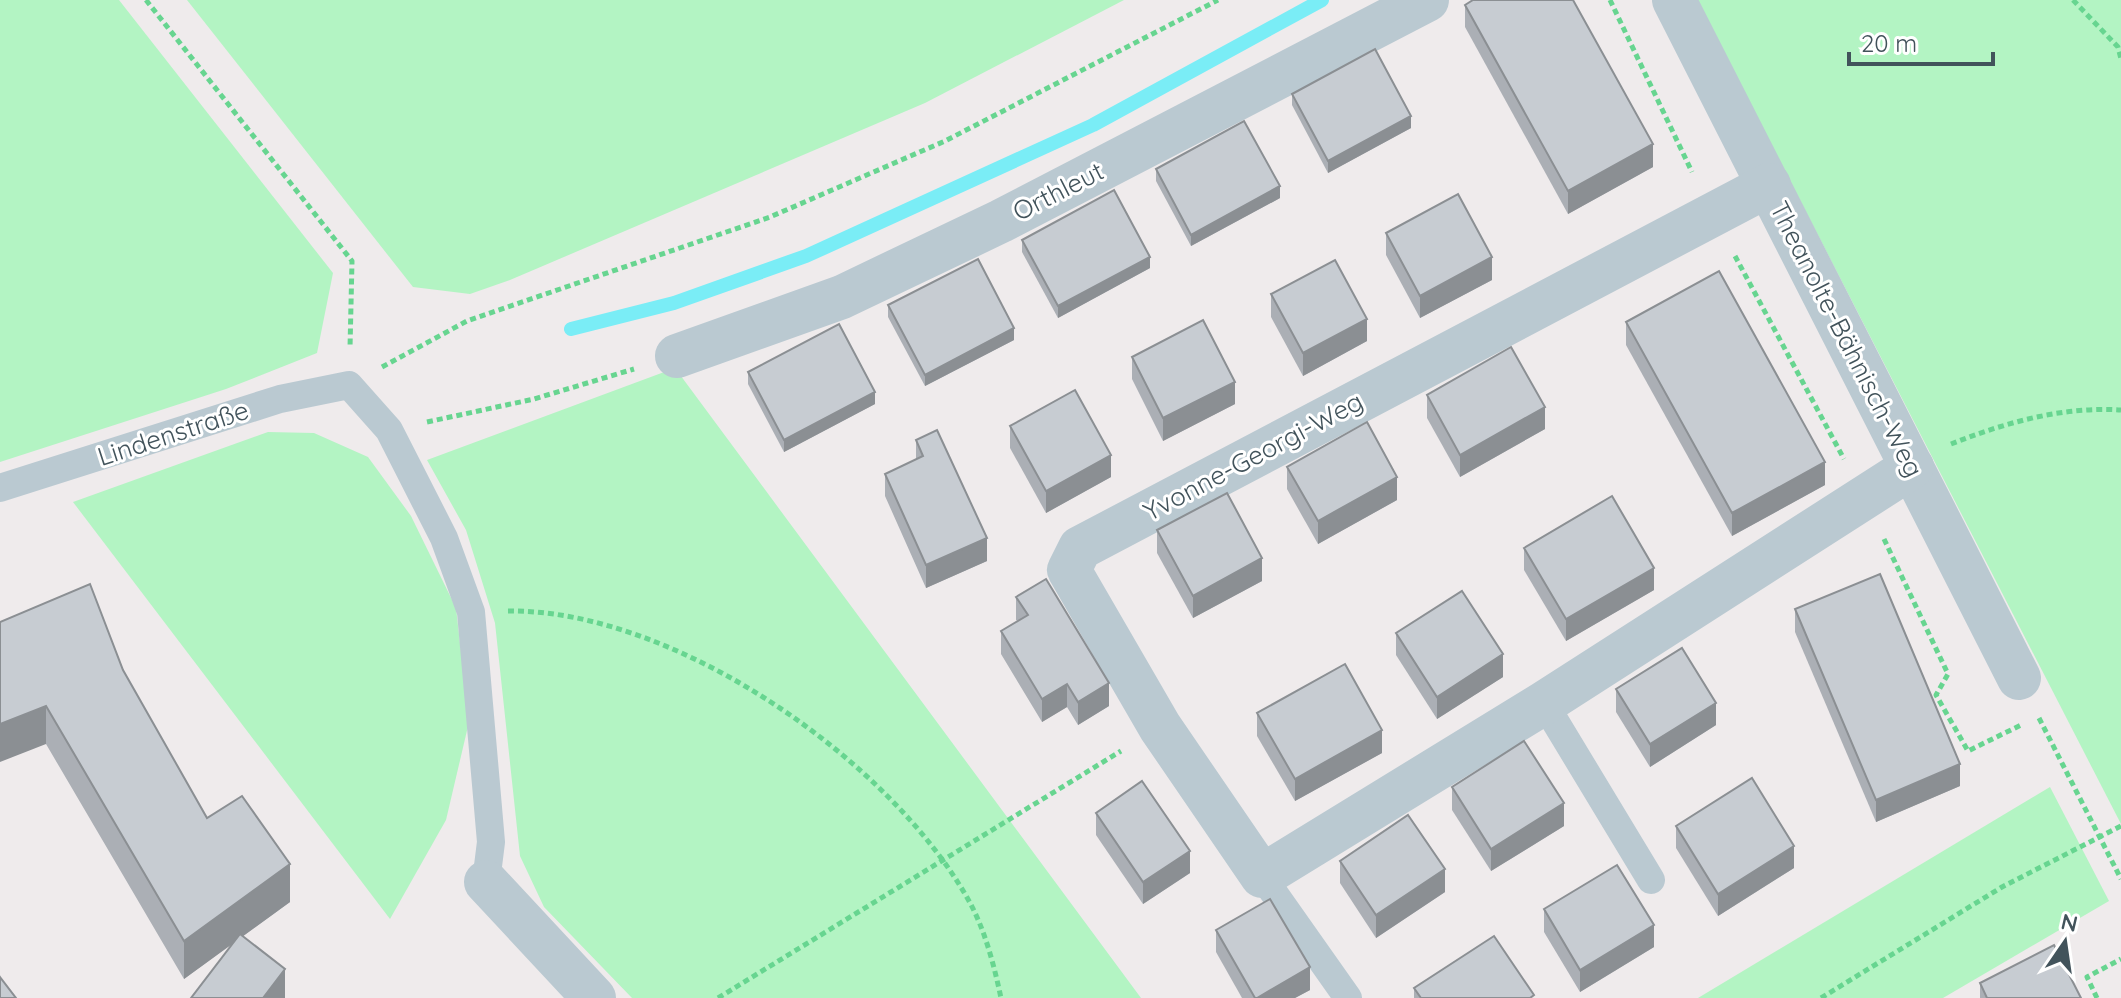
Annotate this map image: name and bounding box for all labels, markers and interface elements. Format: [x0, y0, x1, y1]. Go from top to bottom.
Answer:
scale bar [1849, 16, 1993, 66]
text: 20 m [1861, 28, 1917, 58]
street label: Orthleut [1007, 154, 1109, 228]
street label: Theanolte-Bähnisch-Weg [1763, 195, 1931, 483]
street label: Yvonne-Georgi-Weg [1138, 384, 1368, 528]
street label: Lindenstraße [93, 393, 253, 473]
north arrow [2025, 902, 2105, 982]
text: N [2058, 907, 2081, 938]

